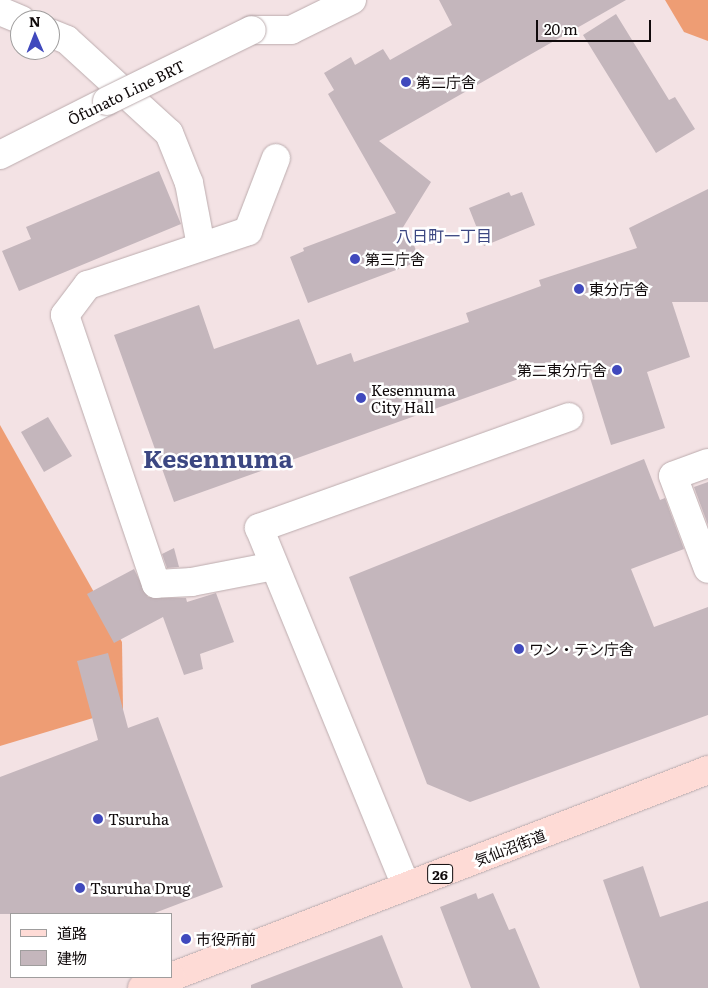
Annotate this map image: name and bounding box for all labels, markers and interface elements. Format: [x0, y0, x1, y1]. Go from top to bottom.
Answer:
north arrow [10, 10, 60, 60]
scale bar [538, 10, 653, 42]
text: N [29, 11, 41, 31]
text: 20 m [544, 17, 578, 40]
street label: Ōfunato Line BRT [65, 56, 187, 128]
place label: 第二庁舎 [416, 73, 476, 91]
marker: 第二庁舎 [400, 76, 412, 88]
district label: 八日町一丁目 [396, 225, 492, 245]
place label: 第三庁舎 [365, 250, 425, 268]
marker: 第三庁舎 [349, 253, 361, 265]
place label: 東分庁舎 [589, 280, 649, 298]
marker: 東分庁舎 [573, 283, 585, 295]
place label: 第二東分庁舎 [517, 361, 607, 379]
marker: 第二東分庁舎 [611, 364, 623, 376]
place label: Kesennuma City Hall [371, 380, 455, 415]
marker: Kesennuma City Hall [355, 392, 367, 404]
district label: Kesennuma [143, 443, 293, 473]
place label: ワン・テン庁舎 [529, 640, 634, 658]
marker: ワン・テン庁舎 [513, 643, 525, 655]
place label: Tsuruha [108, 810, 169, 828]
marker: Tsuruha [92, 813, 104, 825]
street label: 気仙沼街道 [472, 825, 548, 869]
road number: 26 [426, 862, 454, 886]
place label: Tsuruha Drug [90, 879, 191, 897]
marker: Tsuruha Drug [74, 882, 86, 894]
legend [10, 913, 172, 978]
text: 道路 [57, 921, 87, 944]
place label: 市役所前 [196, 930, 256, 948]
marker: 市役所前 [180, 933, 192, 945]
text: 建物 [57, 946, 87, 969]

